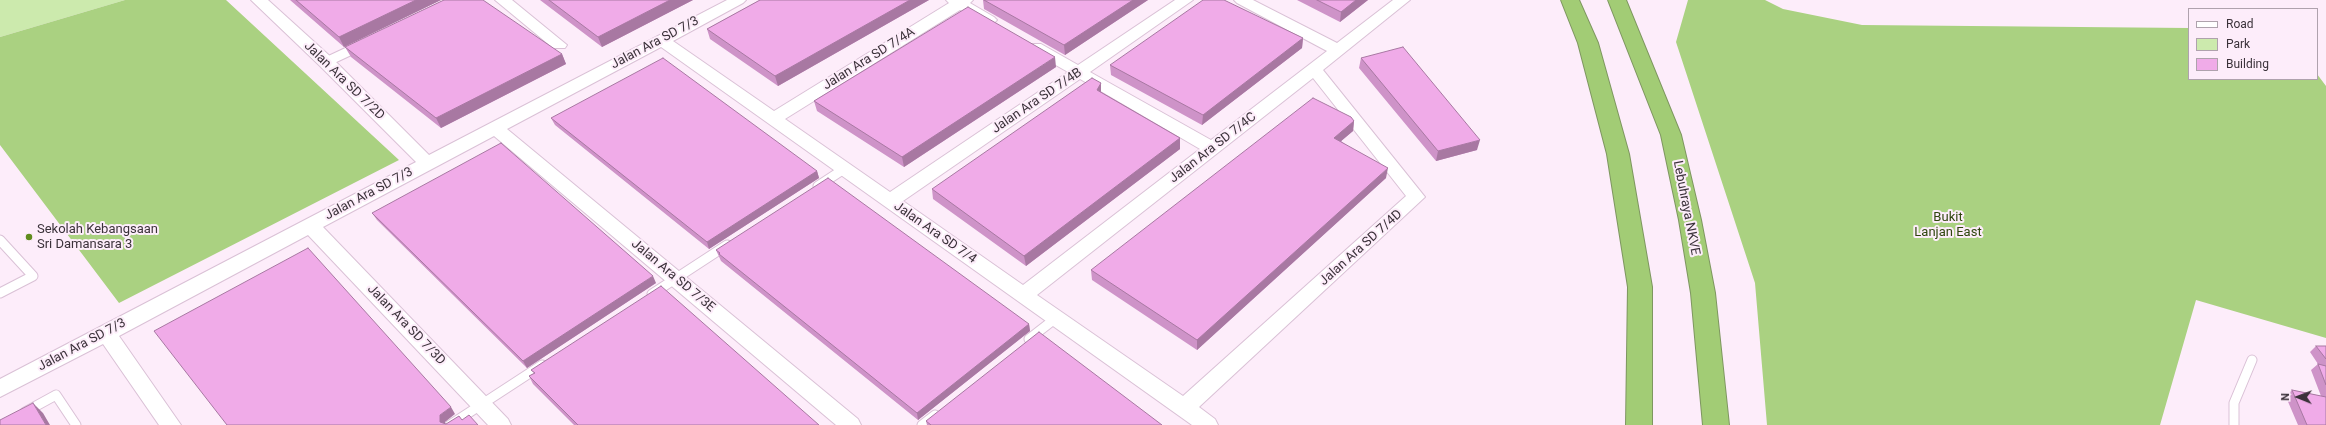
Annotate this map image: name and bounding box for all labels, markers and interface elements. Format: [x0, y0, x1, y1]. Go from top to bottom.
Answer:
legend [2188, 8, 2318, 80]
street label: Jalan Ara SD 7/3 [608, 13, 702, 73]
text: Road [2226, 17, 2254, 31]
street label: Jalan Ara SD 7/4A [820, 24, 918, 94]
text: Park [2226, 37, 2250, 51]
street label: Jalan Ara SD 7/2D [301, 39, 387, 123]
text: Building [2226, 57, 2269, 71]
street label: Jalan Ara SD 7/4B [989, 65, 1085, 137]
street label: Jalan Ara SD 7/4C [1167, 109, 1259, 187]
street label: Lebuhraya NKVE [1669, 159, 1703, 257]
street label: Jalan Ara SD 7/3 [322, 164, 416, 224]
street label: Jalan Ara SD 7/4 [891, 199, 979, 267]
street label: Jalan Ara SD 7/4D [1316, 207, 1406, 289]
park label: Bukit Lanjan East [1914, 210, 1982, 241]
place label: Sekolah Kebangsaan Sri Damansara 3 [37, 222, 158, 253]
marker: Sekolah Kebangsaan Sri Damansara 3 [24, 232, 34, 242]
street label: Jalan Ara SD 7/3E [628, 236, 718, 316]
street label: Jalan Ara SD 7/3D [364, 282, 448, 368]
street label: Jalan Ara SD 7/3 [35, 315, 129, 375]
north arrow [2278, 377, 2318, 417]
text: N [2279, 393, 2292, 401]

